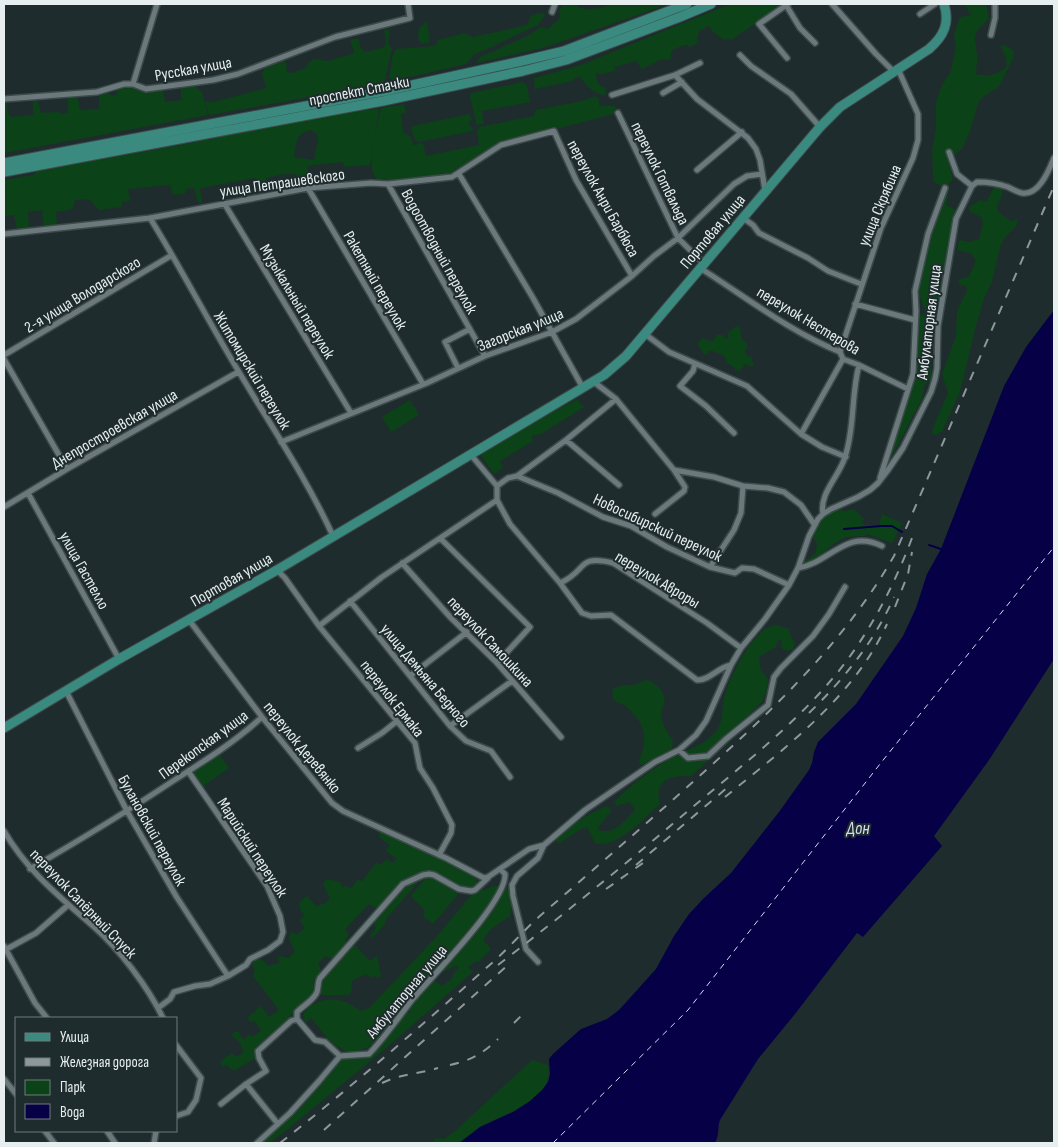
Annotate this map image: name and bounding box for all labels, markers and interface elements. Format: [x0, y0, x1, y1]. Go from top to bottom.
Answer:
street label: Русская улица [153, 53, 233, 86]
street label: проспект Стачки [307, 72, 411, 111]
street label: переулок Готвальда [627, 119, 693, 228]
street label: переулок Анри Барбюса [563, 137, 643, 260]
street label: улица Скрябина [855, 162, 906, 249]
street label: улица Петрашевского [218, 165, 346, 202]
street label: Водоотводный переулок [397, 186, 481, 318]
street label: Портовая улица [677, 191, 750, 273]
street label: Ракетный переулок [339, 228, 411, 334]
street label: Музыкальный переулок [255, 241, 339, 363]
street label: 2-я улица Володарского [21, 253, 144, 337]
street label: Амбулаторная улица [913, 264, 946, 382]
street label: переулок Нестерова [753, 283, 863, 360]
street label: Загорская улица [475, 305, 566, 356]
street label: Житомирский переулок [209, 308, 295, 434]
street label: Днепростроевская улица [48, 385, 181, 473]
street label: Новосибирский переулок [590, 490, 726, 567]
street label: улица Гастелло [55, 529, 113, 613]
street label: переулок Авроры [611, 548, 703, 613]
street label: Портовая улица [188, 549, 276, 611]
street label: переулок Самошкина [443, 593, 537, 691]
street label: улица Демьяна Бедного [376, 620, 474, 732]
street label: переулок Ермака [356, 657, 428, 741]
street label: переулок Деревянко [259, 698, 345, 798]
street label: Перекопская улица [156, 707, 252, 784]
street label: Булановский переулок [113, 772, 191, 890]
street label: Марийский переулок [213, 795, 291, 902]
water label: Дон [845, 818, 870, 839]
street label: переулок Сапёрный Спуск [26, 845, 141, 963]
street label: Амбулаторная улица [362, 942, 452, 1043]
legend [15, 1017, 178, 1132]
text: Улица [60, 1028, 89, 1047]
text: Железная дорога [60, 1053, 149, 1072]
text: Парк [60, 1078, 86, 1097]
text: Вода [60, 1103, 85, 1122]

